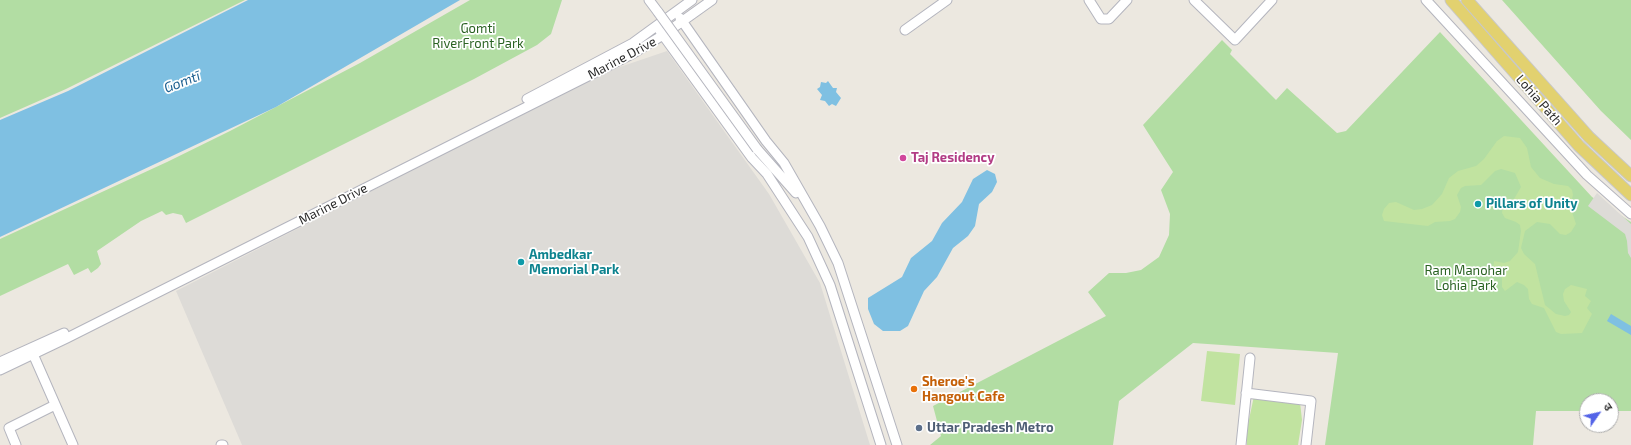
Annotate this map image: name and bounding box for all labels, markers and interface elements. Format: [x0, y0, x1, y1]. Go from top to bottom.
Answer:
park label: Gomti RiverFront Park [432, 21, 524, 52]
street label: Marine Drive [585, 33, 659, 83]
water label: Gomtī [161, 67, 203, 97]
street label: Lohia Path [1513, 71, 1565, 129]
place label: Taj Residency [911, 150, 995, 166]
marker: Taj Residency [898, 153, 908, 163]
street label: Marine Drive [296, 180, 370, 228]
place label: Pillars of Unity [1486, 196, 1578, 212]
marker: Pillars of Unity [1473, 199, 1483, 209]
place label: Ambedkar Memorial Park [529, 247, 619, 278]
marker: Ambedkar Memorial Park [516, 257, 526, 267]
park label: Ram Manohar Lohia Park [1425, 263, 1507, 294]
place label: Sheroe's Hangout Cafe [922, 374, 1005, 405]
marker: Sheroe's Hangout Cafe [909, 384, 919, 394]
north arrow [1579, 393, 1619, 433]
text: उ [1601, 400, 1616, 413]
place label: Uttar Pradesh Metro [927, 420, 1054, 436]
marker: Uttar Pradesh Metro [914, 423, 924, 433]

